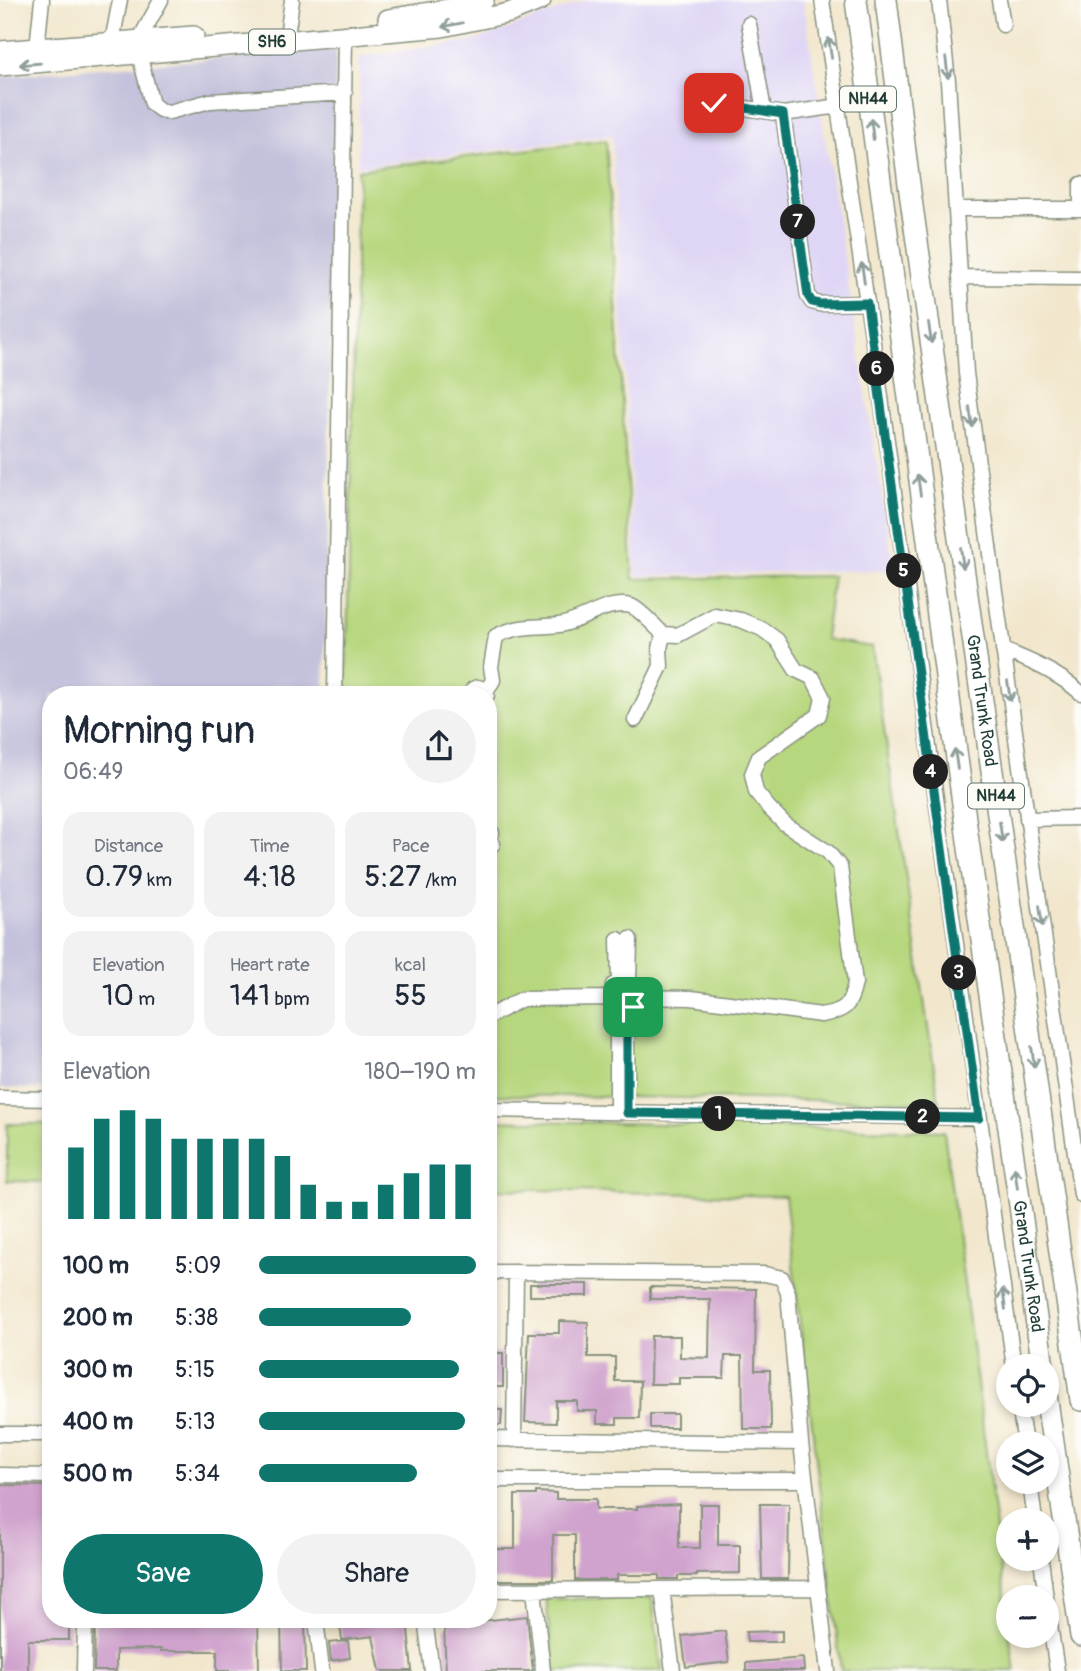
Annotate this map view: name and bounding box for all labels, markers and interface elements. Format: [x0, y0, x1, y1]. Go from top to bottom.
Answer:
one-way arrow [441, 18, 464, 32]
road number: SH6 [249, 30, 295, 54]
one-way arrow [823, 37, 836, 60]
one-way arrow [940, 56, 953, 79]
one-way arrow [19, 58, 42, 71]
pin [684, 73, 744, 133]
icon: check [695, 84, 733, 122]
road number: NH44 [840, 86, 896, 111]
one-way arrow [865, 119, 878, 141]
pin: 7 [780, 204, 816, 240]
text: 7 [792, 209, 803, 233]
one-way arrow [856, 262, 869, 285]
one-way arrow [924, 321, 937, 343]
pin: 6 [860, 352, 894, 386]
text: 6 [871, 356, 882, 380]
one-way arrow [965, 405, 978, 428]
one-way arrow [913, 474, 926, 496]
one-way arrow [956, 546, 969, 569]
pin: 5 [886, 554, 922, 588]
text: 5 [898, 558, 909, 582]
street label: Grand Trunk Road [961, 633, 1003, 768]
one-way arrow [1002, 679, 1015, 702]
text: Morning run [63, 707, 255, 755]
button: share [402, 709, 476, 783]
one-way arrow [950, 748, 963, 770]
pin: 4 [914, 754, 948, 790]
text: 06:49 [63, 757, 123, 786]
text: 4 [925, 759, 936, 783]
road number: NH44 [968, 783, 1024, 808]
one-way arrow [994, 820, 1007, 842]
text: Distance [94, 834, 163, 858]
text: Time [250, 834, 289, 858]
text: Pace [392, 834, 429, 858]
text: 0.79 [85, 858, 143, 895]
text: 4:18 [243, 858, 296, 895]
text: 5:27 [364, 858, 421, 895]
text: km [143, 868, 172, 892]
text: /km [421, 868, 457, 892]
one-way arrow [1035, 904, 1048, 927]
text: Elevation [92, 953, 165, 977]
text: Heart rate [229, 953, 310, 977]
text: kcal [395, 953, 426, 977]
pin: 3 [942, 956, 976, 990]
text: 3 [953, 960, 964, 984]
text: 10 [102, 977, 134, 1014]
text: 141 [229, 977, 270, 1014]
text: 55 [394, 977, 427, 1014]
pin [603, 977, 663, 1037]
text: m [134, 987, 155, 1011]
text: bpm [270, 987, 310, 1011]
icon: arrive [614, 988, 652, 1026]
one-way arrow [1026, 1045, 1039, 1068]
text: Elevation [63, 1057, 151, 1086]
text: 180–190 m [364, 1057, 476, 1086]
pin: 1 [702, 1096, 736, 1132]
pin: 2 [906, 1100, 940, 1134]
text: 1 [715, 1101, 722, 1125]
text: 2 [917, 1104, 928, 1128]
one-way arrow [1009, 1167, 1022, 1190]
street label: Grand Trunk Road [1008, 1199, 1049, 1334]
text: 100 m [63, 1251, 129, 1280]
text: 5:09 [175, 1251, 221, 1280]
one-way arrow [997, 1288, 1010, 1311]
text: 200 m [63, 1303, 133, 1332]
text: 5:38 [175, 1303, 218, 1332]
map controls [996, 1354, 1059, 1648]
button: locate [996, 1354, 1059, 1417]
text: 300 m [63, 1355, 133, 1384]
text: 5:15 [175, 1355, 215, 1384]
text: 400 m [63, 1407, 133, 1436]
text: 5:13 [175, 1407, 215, 1436]
button: layers [996, 1431, 1059, 1494]
text: 500 m [63, 1459, 132, 1488]
text: 5:34 [175, 1459, 220, 1488]
button: + [996, 1508, 1059, 1571]
button: Save [63, 1534, 263, 1614]
button: Share [277, 1534, 476, 1614]
button: − [996, 1585, 1059, 1648]

